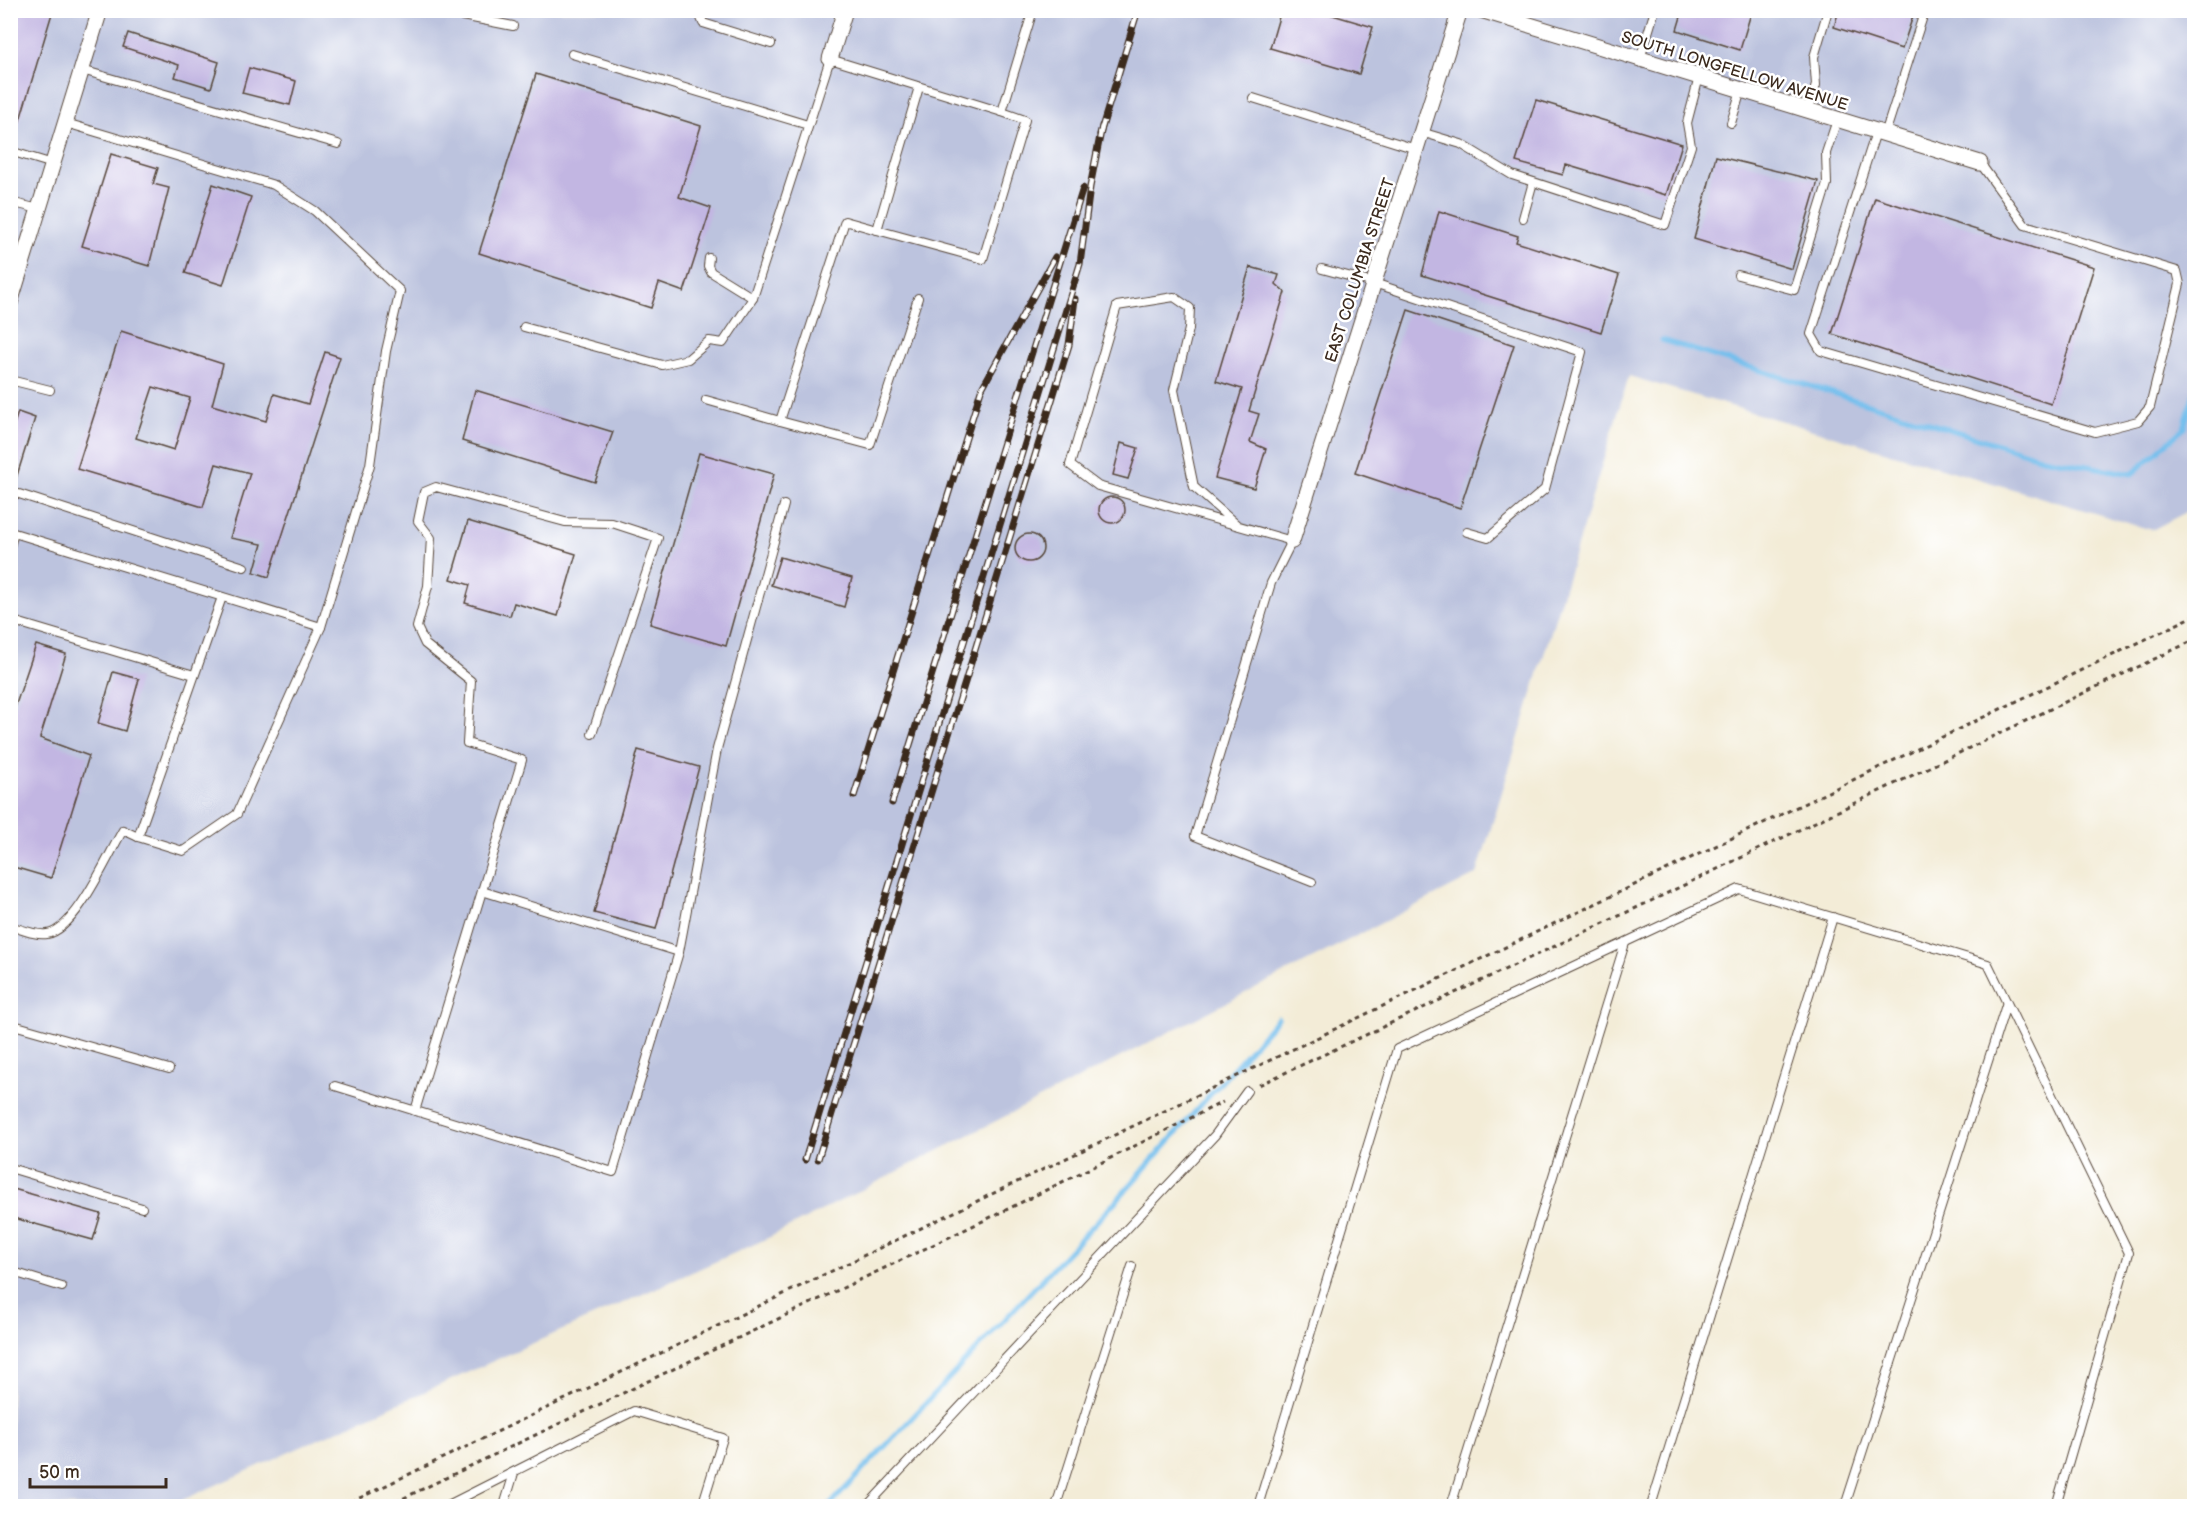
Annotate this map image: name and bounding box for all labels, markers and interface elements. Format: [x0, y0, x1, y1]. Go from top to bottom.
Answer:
street label: SOUTH LONGFELLOW AVENUE [1619, 28, 1850, 115]
street label: EAST COLUMBIA STREET [1322, 176, 1399, 365]
scale bar [30, 1451, 166, 1489]
text: 50 m [39, 1462, 80, 1483]

